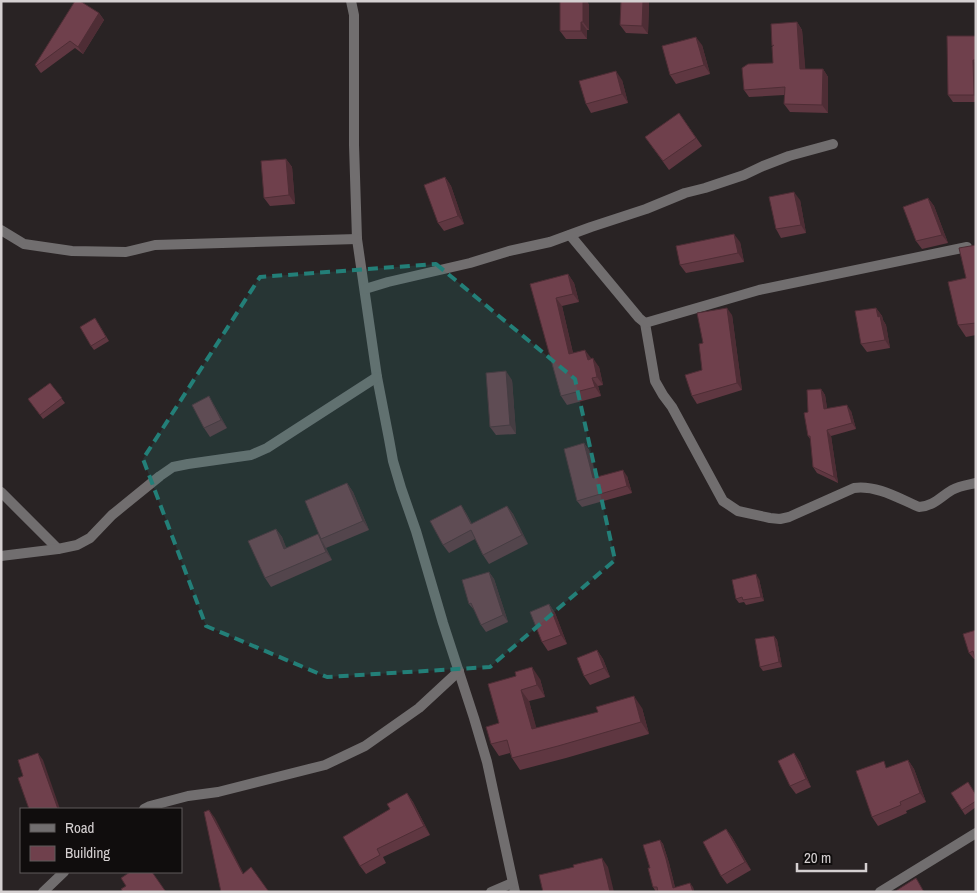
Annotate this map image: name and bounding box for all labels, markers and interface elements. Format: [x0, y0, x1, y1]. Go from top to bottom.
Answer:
legend [20, 808, 182, 873]
text: Road [65, 817, 94, 838]
scale bar [797, 840, 866, 872]
text: Building [65, 842, 110, 863]
text: 20 m [804, 847, 831, 868]

